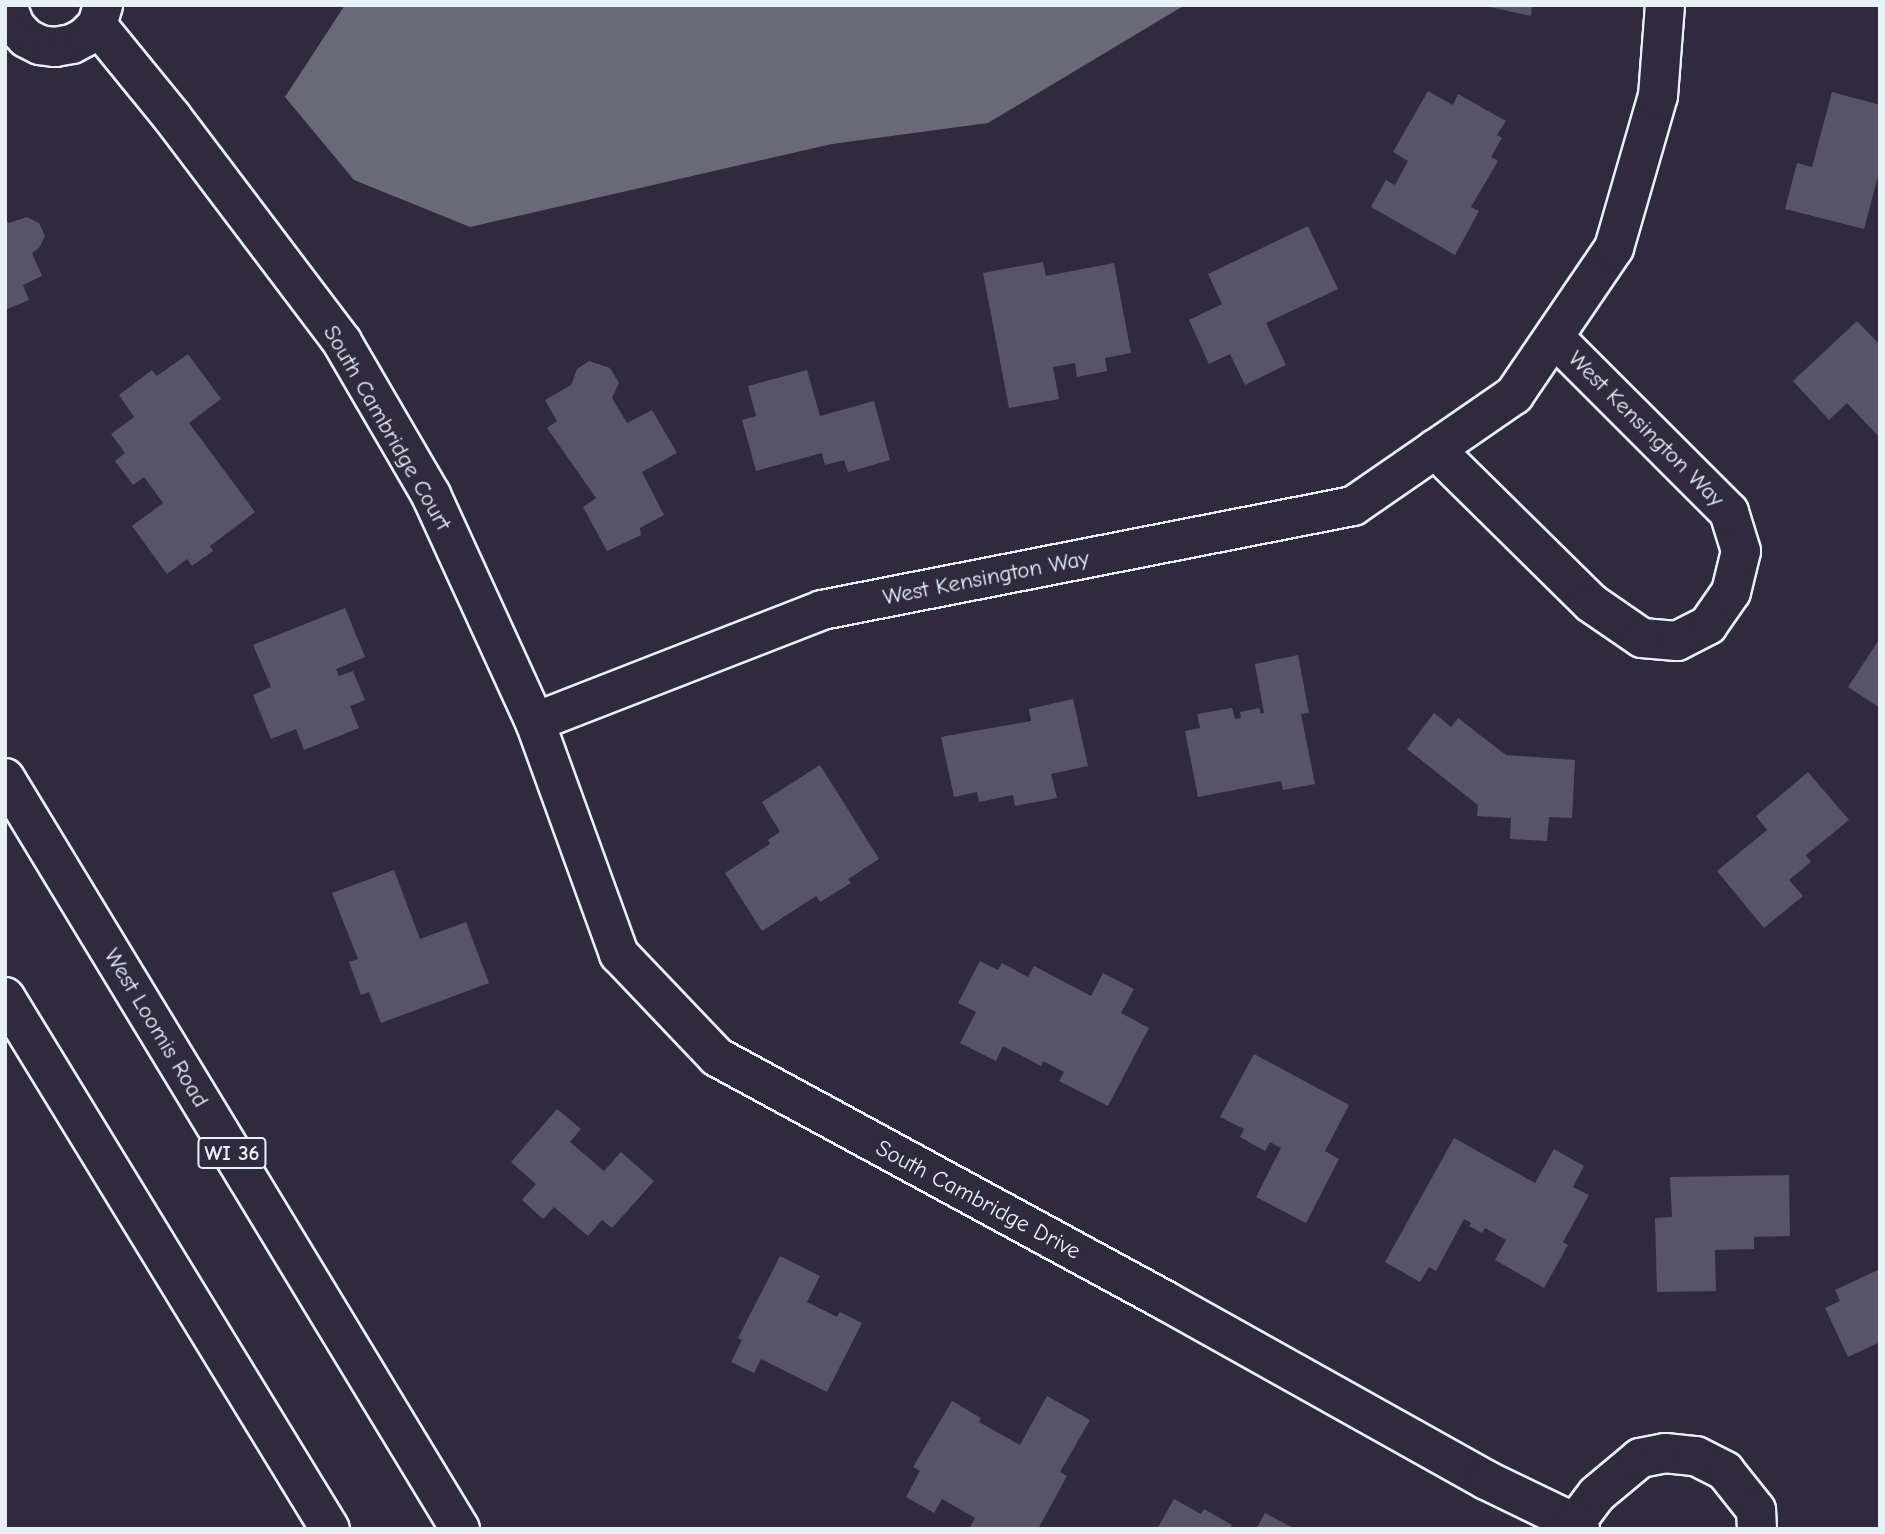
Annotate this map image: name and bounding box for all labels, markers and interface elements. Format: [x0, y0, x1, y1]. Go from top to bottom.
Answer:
street label: South Cambridge Court [317, 321, 457, 535]
street label: West Kensington Way [1562, 345, 1730, 513]
street label: West Kensington Way [881, 544, 1091, 612]
street label: West Loomis Road [98, 944, 214, 1112]
street label: South Cambridge Drive [871, 1134, 1085, 1266]
road number: WI 36 [197, 1136, 267, 1170]

